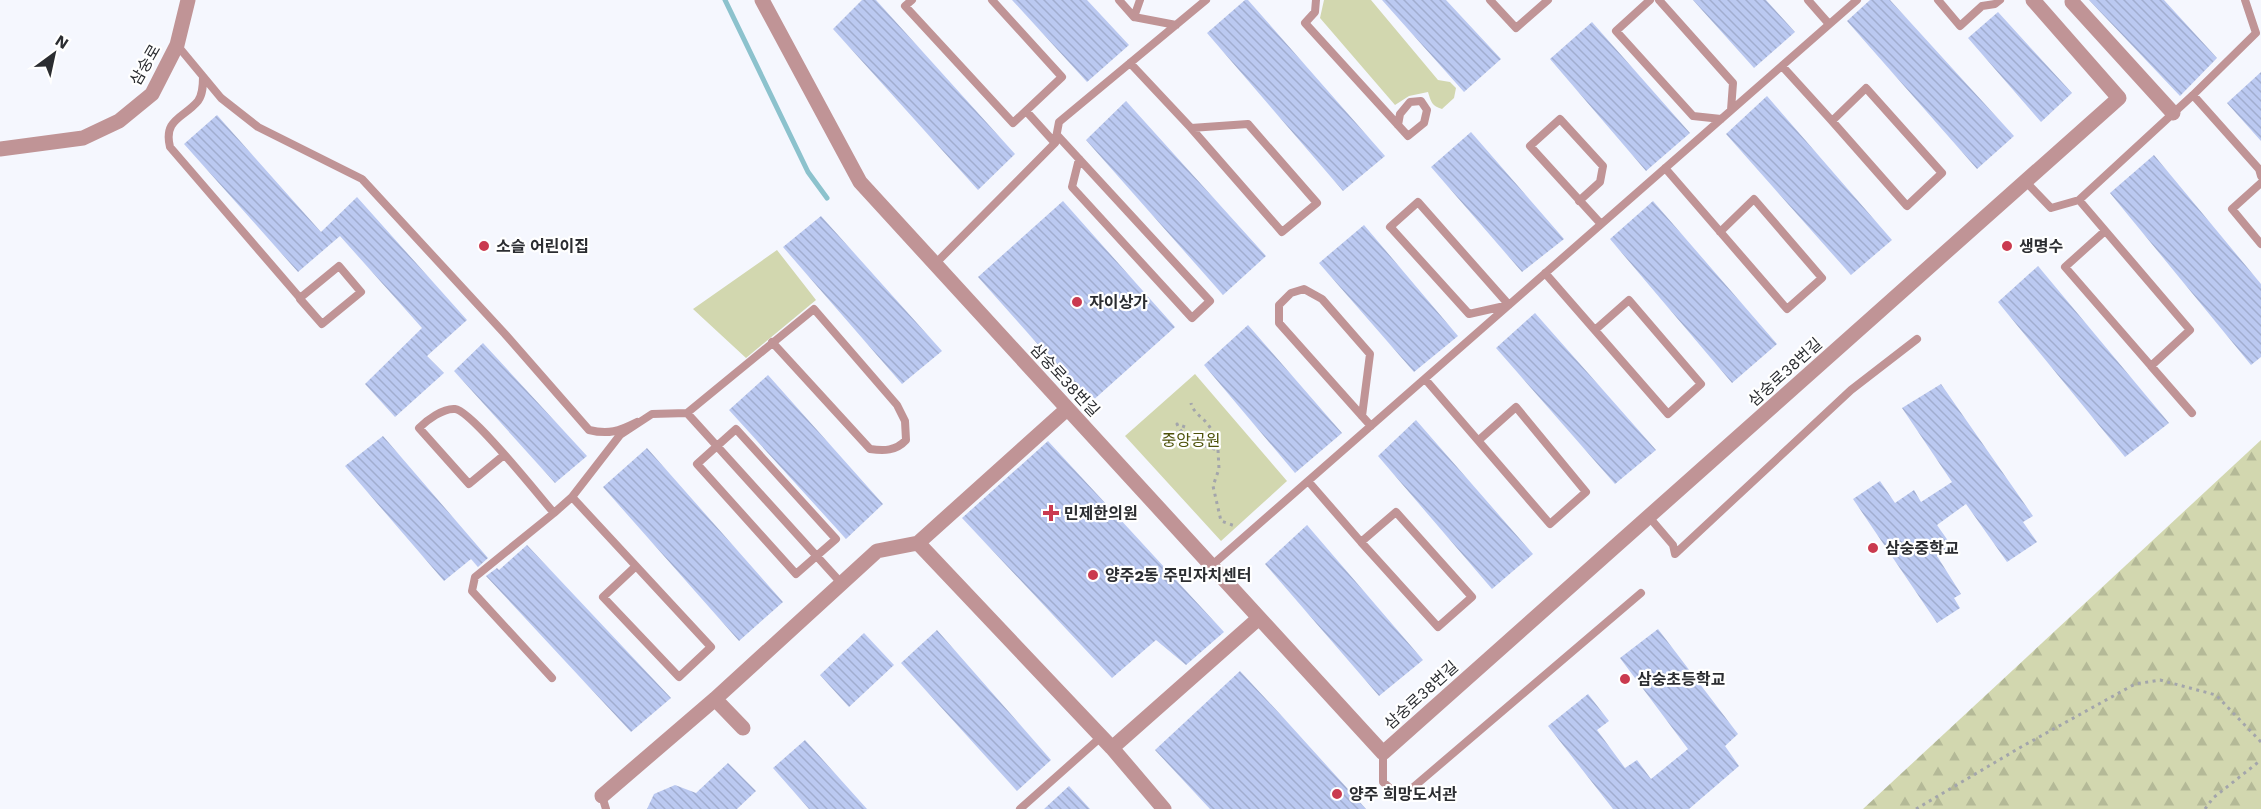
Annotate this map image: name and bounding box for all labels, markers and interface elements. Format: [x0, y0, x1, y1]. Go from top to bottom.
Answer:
north arrow [24, 24, 84, 84]
text: N [52, 31, 72, 53]
street label: 삼숭로 [126, 41, 164, 89]
place label: 소슬 어린이집 [496, 237, 589, 256]
place label: 생명수 [2019, 237, 2063, 256]
marker: 소슬 어린이집 [477, 239, 491, 253]
marker: 생명수 [2000, 239, 2014, 253]
place label: 자이상가 [1089, 293, 1148, 312]
marker: 자이상가 [1070, 295, 1084, 309]
street label: 삼숭로38번길 [1744, 334, 1826, 410]
street label: 삼숭로38번길 [1026, 340, 1104, 420]
park label: 중앙공원 [1162, 431, 1220, 450]
marker: 민제한의원 [1042, 504, 1060, 522]
place label: 민제한의원 [1064, 504, 1138, 523]
place label: 삼숭중학교 [1885, 539, 1959, 558]
marker: 삼숭중학교 [1866, 541, 1880, 555]
place label: 양주2동 주민자치센터 [1105, 566, 1252, 585]
marker: 양주2동 주민자치센터 [1086, 568, 1100, 582]
street label: 삼숭로38번길 [1380, 657, 1462, 733]
place label: 삼숭초등학교 [1637, 670, 1726, 689]
marker: 삼숭초등학교 [1618, 672, 1632, 686]
place label: 양주 희망도서관 [1349, 785, 1457, 804]
marker: 양주 희망도서관 [1330, 787, 1344, 801]

